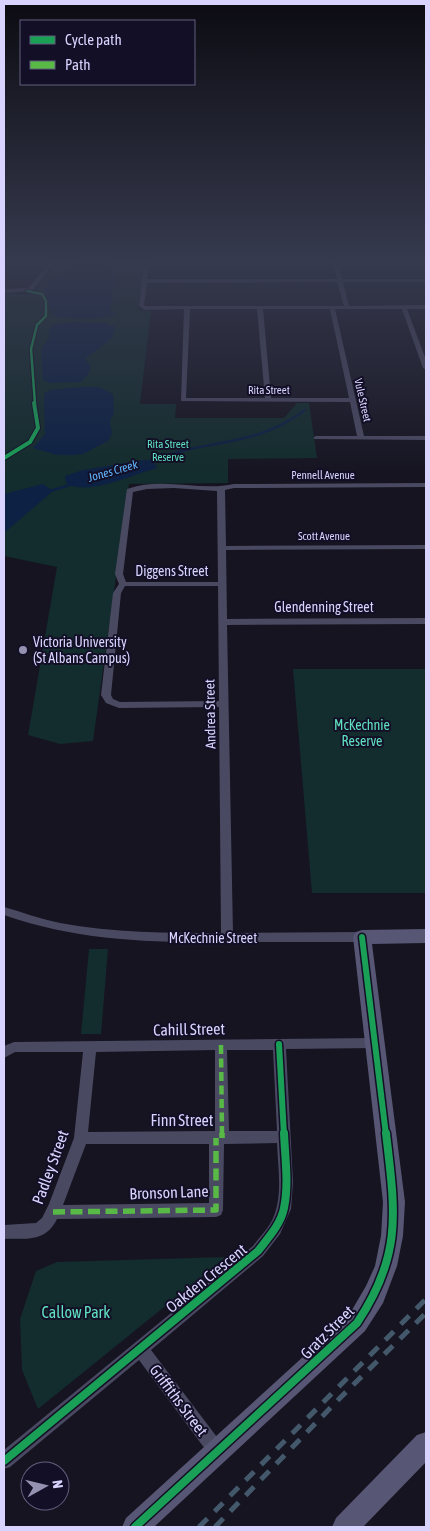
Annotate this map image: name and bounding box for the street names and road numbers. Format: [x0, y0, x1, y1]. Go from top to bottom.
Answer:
street label: Vule Street [352, 377, 374, 423]
street label: Rita Street [248, 384, 290, 396]
street label: Pennell Avenue [291, 469, 355, 481]
street label: Scott Avenue [298, 530, 350, 542]
street label: Diggens Street [135, 563, 209, 579]
street label: Glendenning Street [274, 599, 374, 615]
street label: Andrea Street [201, 679, 219, 749]
street label: McKechnie Street [169, 930, 257, 946]
street label: Cahill Street [153, 1019, 225, 1039]
street label: Finn Street [151, 1111, 214, 1129]
street label: Padley Street [28, 1127, 73, 1207]
street label: Bronson Lane [129, 1182, 209, 1202]
street label: Oakden Crescent [162, 1240, 250, 1316]
street label: Gratz Street [297, 1301, 358, 1362]
street label: Griffiths Street [146, 1361, 212, 1439]

